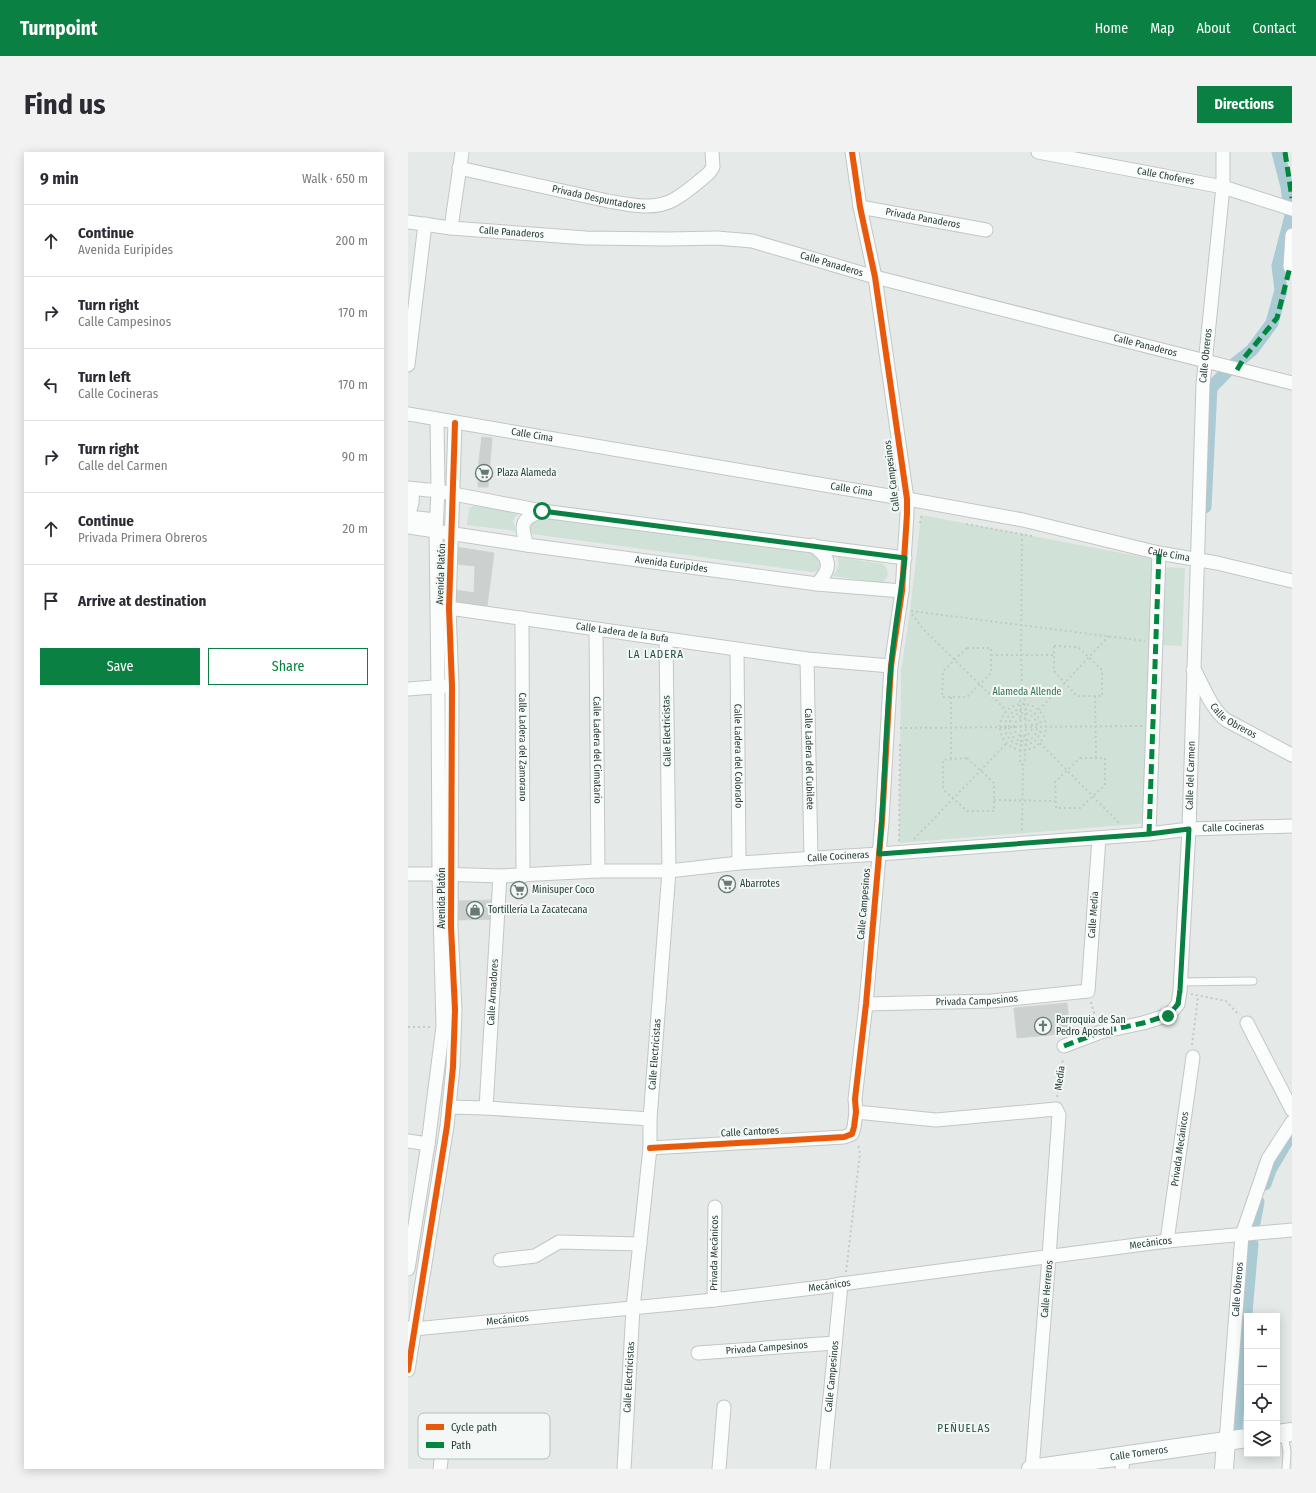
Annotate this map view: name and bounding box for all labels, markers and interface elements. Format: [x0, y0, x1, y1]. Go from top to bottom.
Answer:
text: Turnpoint [20, 17, 97, 40]
text: Home [1095, 20, 1128, 37]
text: Map [1150, 20, 1174, 37]
text: About [1196, 20, 1231, 37]
text: Contact [1253, 20, 1296, 37]
button: Directions [1197, 86, 1292, 123]
text: Find us [24, 88, 106, 121]
street label: Calle Choferes [1136, 165, 1195, 187]
text: 9 min [40, 168, 79, 189]
text: Walk · 650 m [302, 171, 368, 186]
street label: Privada Despuntadores [551, 183, 646, 212]
street label: Privada Panaderos [885, 206, 961, 231]
text: Continue [78, 224, 134, 242]
street label: Calle Panaderos [478, 224, 544, 241]
icon: ahead [40, 230, 62, 252]
text: 200 m [336, 233, 368, 248]
text: Avenida Euripides [78, 242, 173, 257]
street label: Calle Panaderos [799, 249, 865, 279]
text: Turn right [78, 296, 139, 314]
icon: right [40, 302, 62, 324]
text: 170 m [338, 305, 368, 320]
text: Calle Campesinos [78, 314, 171, 329]
street label: Calle Obreros [1197, 328, 1215, 384]
street label: Calle Panaderos [1112, 332, 1178, 360]
text: Turn left [78, 368, 131, 386]
icon: left [40, 374, 62, 396]
text: 170 m [338, 377, 368, 392]
text: Calle Cocineras [78, 386, 158, 401]
street label: Calle Cima [510, 426, 554, 445]
text: Turn right [78, 440, 139, 458]
street label: Calle Campesinos [882, 440, 902, 512]
icon: right [40, 446, 62, 468]
text: 90 m [342, 449, 368, 464]
text: Calle del Carmen [78, 458, 168, 473]
supermarket icon: Plaza Alameda [474, 463, 494, 483]
place label: Plaza Alameda [497, 467, 556, 479]
street label: Calle Cima [830, 480, 874, 499]
route start [533, 502, 551, 520]
text: Continue [78, 512, 134, 530]
icon: ahead [40, 518, 62, 540]
text: 20 m [342, 521, 368, 536]
text: Privada Primera Obreros [78, 530, 207, 545]
street label: Avenida Platón [434, 543, 448, 605]
street label: Calle Cima [1147, 545, 1191, 564]
street label: Avenida Euripides [634, 554, 709, 575]
icon: arrive [40, 590, 62, 612]
text: Arrive at destination [78, 592, 206, 610]
street label: Calle Ladera de la Bufa [575, 620, 669, 645]
button: Save [40, 648, 200, 685]
button: Share [208, 648, 368, 685]
district label: LA LADERA [628, 648, 684, 661]
park label: Alameda Allende [993, 686, 1062, 698]
street label: Calle Ladera del Zamorano [516, 693, 529, 801]
street label: Calle Electricistas [660, 695, 674, 767]
street label: Calle Ladera del Cimatario [591, 696, 603, 804]
street label: Calle Obreros [1207, 701, 1259, 741]
street label: Calle Ladera del Colorado [732, 704, 744, 808]
street label: Calle Ladera del Cubilete [802, 708, 816, 810]
street label: Calle del Carmen [1184, 741, 1198, 810]
street label: Calle Cocineras [1202, 821, 1264, 835]
street label: Calle Cocineras [807, 849, 869, 865]
street label: Avenida Platón [436, 867, 448, 929]
street label: Calle Campesinos [855, 868, 873, 940]
supermarket icon: Abarrotes [717, 874, 737, 894]
place label: Abarrotes [740, 878, 780, 890]
supermarket icon: Minisuper Coco [509, 880, 529, 900]
place label: Minisuper Coco [532, 884, 595, 896]
street label: Calle Media [1086, 891, 1101, 939]
shop icon: Tortillería La Zacatecana [465, 900, 485, 920]
place label: Tortillería La Zacatecana [488, 903, 588, 916]
street label: Calle Armadores [485, 959, 501, 1026]
street label: Privada Campesinos [936, 992, 1019, 1008]
route end [1159, 1007, 1177, 1025]
place label: Parroquia de San Pedro Apostol [1056, 1014, 1126, 1038]
church icon: Parroquia de San Pedro Apostol [1033, 1016, 1053, 1036]
street label: Calle Electricistas [646, 1018, 664, 1090]
street label: Media [1052, 1065, 1068, 1091]
street label: Privada Mecánicos [1169, 1111, 1191, 1187]
street label: Calle Cantores [721, 1124, 779, 1140]
street label: Privada Mecánicos [708, 1215, 721, 1291]
street label: Mecánicos [1129, 1235, 1172, 1252]
street label: Calle Herreros [1039, 1260, 1055, 1318]
street label: Calle Obreros [1230, 1262, 1246, 1317]
street label: Mecánicos [808, 1277, 852, 1295]
street label: Mecánicos [486, 1312, 529, 1328]
map controls [1244, 1313, 1280, 1457]
button: + [1244, 1313, 1280, 1349]
street label: Privada Campesinos [725, 1339, 808, 1357]
street label: Calle Campesinos [823, 1340, 841, 1413]
street label: Calle Electricistas [621, 1341, 637, 1413]
button: − [1244, 1349, 1280, 1385]
button: locate [1244, 1385, 1280, 1421]
legend [418, 1413, 550, 1459]
text: Cycle path [451, 1421, 497, 1434]
button: layers [1244, 1421, 1280, 1457]
district label: PEÑUELAS [937, 1422, 991, 1435]
text: Path [451, 1439, 471, 1452]
street label: Calle Torneros [1109, 1443, 1169, 1464]

